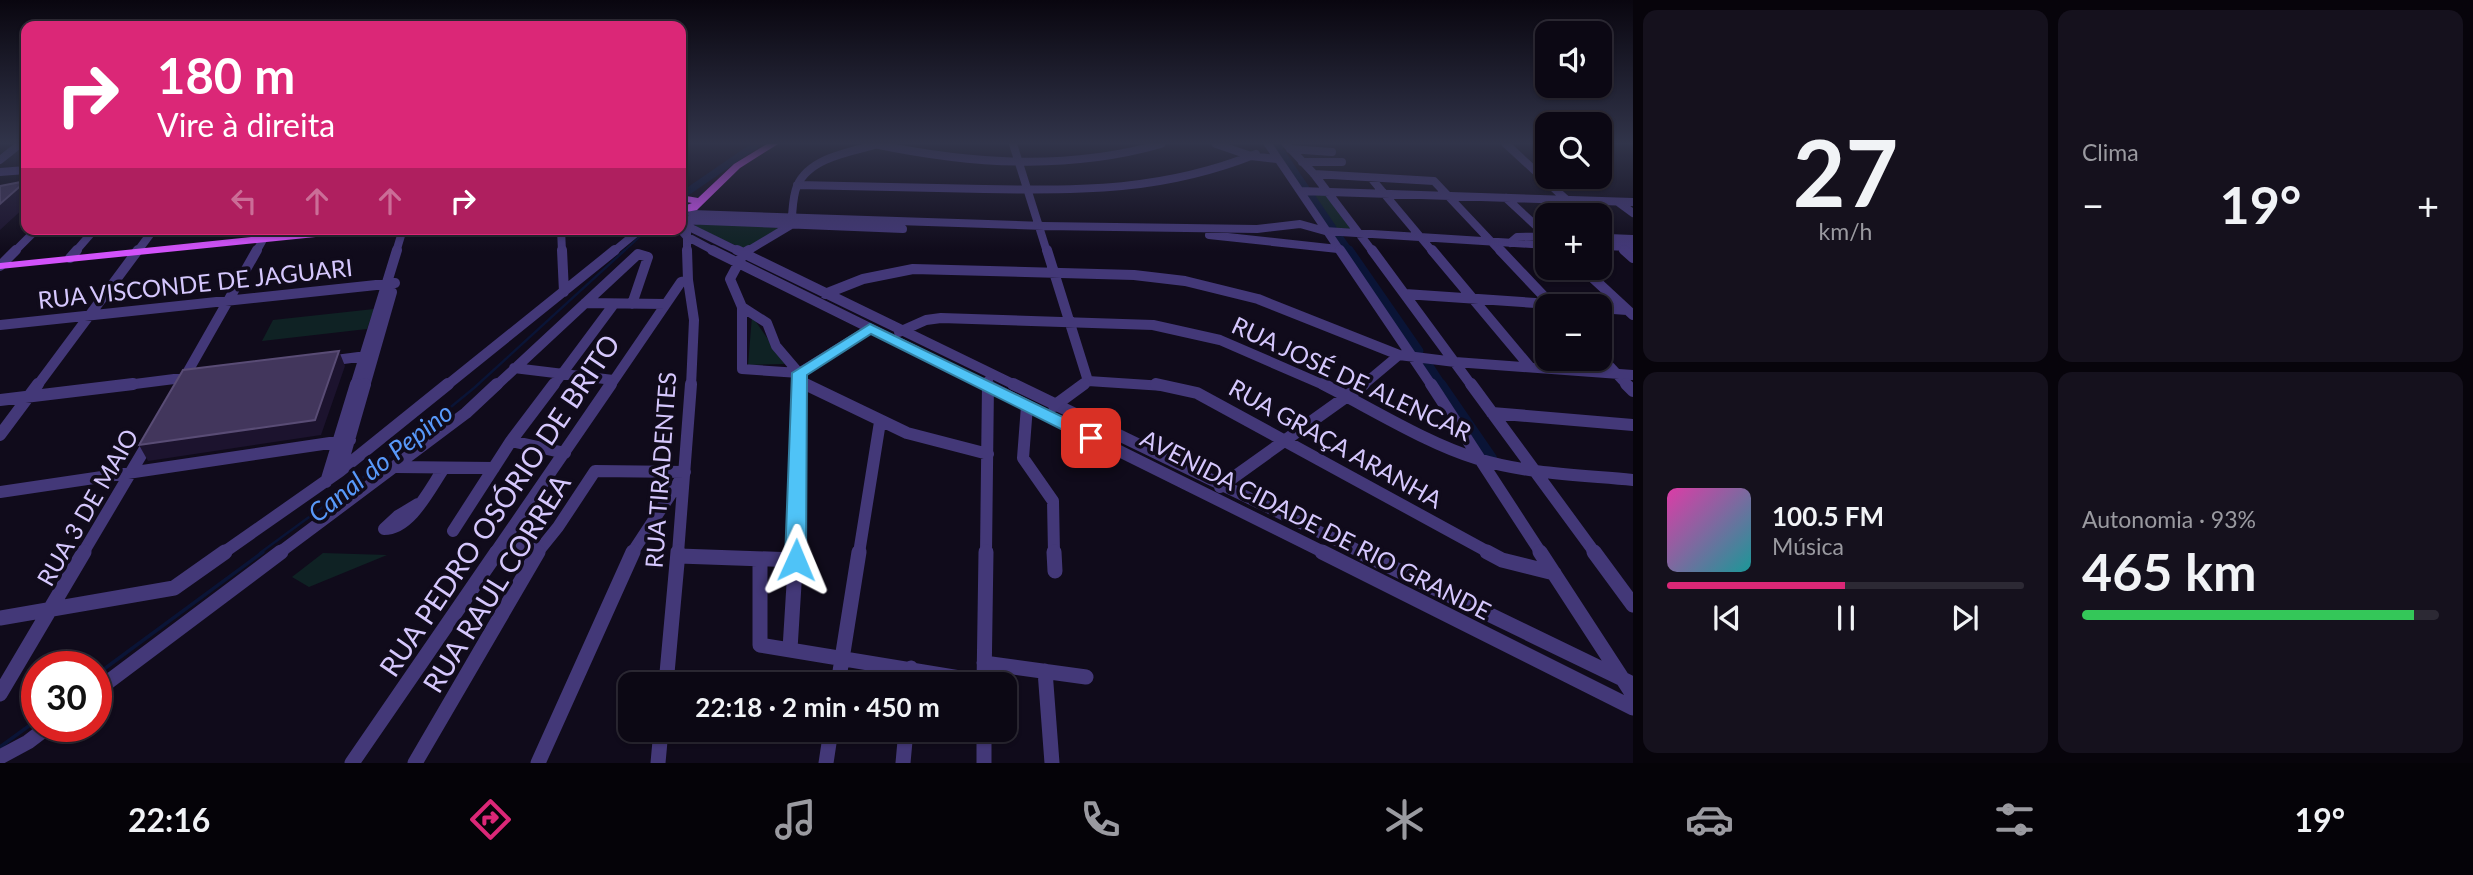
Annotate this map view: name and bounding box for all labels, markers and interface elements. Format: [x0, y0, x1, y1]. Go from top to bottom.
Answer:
map controls [1535, 21, 1612, 371]
button: sound [1535, 21, 1612, 98]
text: 180 m [157, 46, 295, 104]
icon: right [42, 49, 133, 140]
text: Vire à direita [157, 105, 335, 144]
button: search [1535, 112, 1612, 189]
text: 27 [1793, 117, 1898, 226]
text: Clima [2082, 138, 2139, 166]
text: 19° [2220, 173, 2301, 235]
icon: left [225, 182, 263, 220]
icon: ahead [298, 182, 336, 220]
icon: ahead [371, 182, 409, 220]
icon: right [444, 182, 482, 220]
text: − [2082, 182, 2104, 228]
text: + [2417, 182, 2439, 228]
button: + [1535, 203, 1612, 280]
text: km/h [1819, 217, 1872, 245]
street label: RUA VISCONDE DE JAGUARI [36, 252, 354, 314]
button: − [1535, 294, 1612, 371]
street label: RUA JOSÉ DE ALENCAR [1228, 310, 1476, 446]
street label: RUA PEDRO OSÓRIO DE BRITO [372, 328, 626, 682]
street label: RUA TIRADENTES [639, 371, 681, 569]
street label: RUA GRAÇA ARANHA [1224, 372, 1448, 514]
water label: Canal do Pepino [301, 395, 459, 529]
pin [1061, 408, 1121, 468]
icon: arrive [1072, 419, 1110, 457]
street label: RUA 3 DE MAIO [30, 423, 144, 591]
street label: AVENIDA CIDADE DE RIO GRANDE [1136, 423, 1496, 625]
street label: RUA RAUL CORREA [415, 468, 577, 698]
text: 100.5 FM [1772, 500, 1884, 532]
text: Autonomia · 93% [2082, 505, 2256, 533]
position arrow [759, 523, 833, 597]
text: Música [1772, 532, 1844, 560]
text: 465 km [2082, 540, 2256, 602]
icon: previous [1708, 599, 1746, 637]
icon: pause [1827, 599, 1865, 637]
icon: next [1946, 599, 1984, 637]
speed limit sign: 30 [21, 651, 112, 742]
text: 22:18 · 2 min · 450 m [695, 691, 940, 723]
icon: directions [466, 795, 515, 844]
icon: music [771, 795, 820, 844]
icon: phone [1076, 795, 1125, 844]
icon: climate [1380, 795, 1429, 844]
icon: car [1685, 795, 1734, 844]
icon: filters [1990, 795, 2039, 844]
text: 22:16 [128, 800, 210, 839]
text: 19° [2295, 800, 2345, 839]

